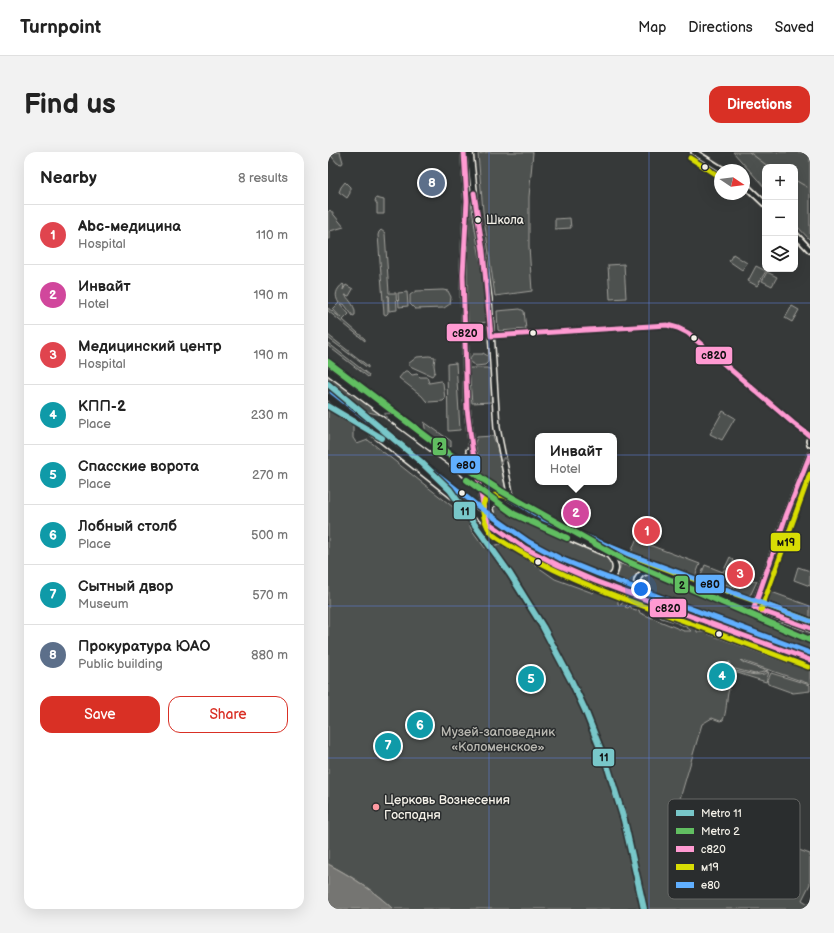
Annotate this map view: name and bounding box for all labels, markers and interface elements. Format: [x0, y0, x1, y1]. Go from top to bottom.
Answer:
text: Turnpoint [20, 16, 101, 39]
text: Map [638, 19, 666, 36]
text: Directions [688, 19, 753, 36]
text: Saved [775, 19, 814, 36]
button: Directions [709, 86, 810, 123]
text: Find us [24, 88, 116, 121]
unlabelled marker [700, 162, 710, 172]
north arrow [714, 164, 750, 200]
map controls [762, 164, 798, 272]
button: + [762, 164, 798, 200]
text: Nearby [40, 168, 97, 188]
pin: 8 [419, 168, 445, 198]
text: 8 results [238, 170, 288, 186]
button: − [762, 200, 798, 236]
place label: Школа [486, 213, 524, 228]
marker: Школа [473, 215, 483, 225]
text: Abc-медицина [78, 217, 181, 236]
text: 1 [50, 227, 56, 243]
text: 110 m [256, 227, 288, 243]
text: Hospital [78, 236, 126, 252]
button: layers [762, 236, 798, 272]
text: Инвайт [78, 277, 131, 296]
text: 2 [49, 287, 57, 303]
text: 190 m [254, 287, 288, 303]
text: Hotel [78, 296, 109, 312]
line badge: с820 [446, 323, 484, 342]
text: с820 [452, 327, 478, 340]
unlabelled marker [528, 328, 538, 338]
unlabelled marker [689, 333, 699, 343]
text: Медицинский центр [78, 337, 222, 356]
line badge: с820 [695, 346, 733, 365]
text: 3 [49, 347, 57, 363]
text: 190 m [254, 347, 288, 363]
text: с820 [701, 349, 727, 362]
text: Hospital [78, 356, 126, 372]
text: КПП-2 [78, 397, 126, 416]
text: 4 [49, 407, 57, 423]
text: 230 m [251, 407, 288, 423]
one-way arrow [384, 413, 391, 420]
text: Place [78, 416, 111, 432]
popup [535, 433, 617, 485]
line badge: 2 [432, 437, 447, 456]
text: 2 [437, 440, 444, 453]
text: Инвайт [550, 442, 602, 461]
line badge: е80 [450, 455, 481, 474]
text: Спасские ворота [78, 457, 199, 476]
one-way arrow [500, 457, 508, 463]
text: е80 [456, 459, 476, 472]
text: Hotel [550, 461, 581, 477]
text: 5 [49, 467, 57, 483]
text: 270 m [252, 467, 288, 483]
text: Place [78, 476, 111, 492]
unlabelled marker [457, 488, 467, 498]
pin: 2 [563, 498, 589, 528]
line badge: 11 [453, 501, 476, 520]
text: 11 [460, 505, 470, 518]
pin: 1 [634, 516, 660, 546]
text: Лобный столб [78, 517, 177, 536]
text: 6 [49, 527, 57, 543]
text: 500 m [251, 527, 288, 543]
line badge: м19 [770, 532, 801, 552]
text: Place [78, 536, 111, 552]
text: м19 [777, 536, 795, 549]
unlabelled marker [533, 557, 543, 567]
pin: 3 [727, 559, 753, 589]
line badge: е80 [695, 574, 725, 594]
line badge: 2 [674, 575, 689, 594]
text: Сытный двор [78, 577, 173, 596]
text: е80 [700, 578, 720, 591]
your location [631, 579, 651, 599]
text: 2 [679, 579, 686, 592]
text: 7 [49, 587, 57, 603]
text: 570 m [252, 587, 288, 603]
text: Museum [78, 596, 129, 612]
line badge: с820 [649, 598, 687, 618]
text: с820 [655, 602, 681, 615]
unlabelled marker [714, 629, 724, 639]
text: Прокуратура ЮАО [78, 637, 210, 656]
text: 8 [49, 647, 57, 663]
text: 880 m [251, 647, 288, 663]
text: Public building [78, 656, 163, 672]
pin: 4 [709, 661, 735, 691]
pin: 5 [518, 664, 544, 694]
button: Save [40, 696, 160, 733]
button: Share [168, 696, 288, 733]
pin: 6 [407, 710, 433, 740]
park label: Музей-заповедник «Коломенское» [441, 724, 555, 755]
pin: 7 [375, 731, 401, 761]
line badge: 11 [592, 748, 615, 767]
text: 11 [599, 751, 609, 764]
place label: Церковь Вознесения Господня [384, 792, 510, 823]
legend [668, 799, 800, 899]
marker: Церковь Вознесения Господня [371, 802, 381, 812]
text: Metro 11 [701, 807, 742, 820]
text: Metro 2 [701, 825, 740, 838]
text: с820 [701, 843, 726, 856]
text: м19 [701, 861, 719, 874]
text: е80 [701, 879, 721, 892]

